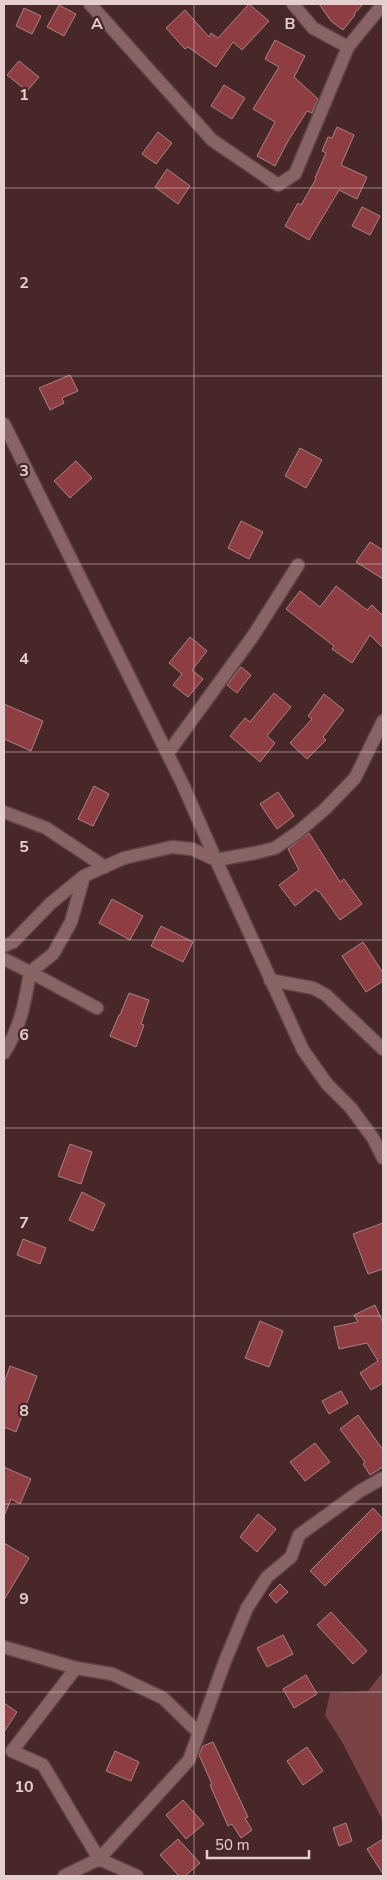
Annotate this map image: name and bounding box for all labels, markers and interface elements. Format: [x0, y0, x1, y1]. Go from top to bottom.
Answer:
text: A [91, 13, 103, 35]
text: B [284, 13, 296, 35]
text: 1 [19, 84, 29, 106]
text: 2 [19, 272, 29, 294]
text: 3 [19, 460, 29, 482]
text: 4 [19, 648, 29, 670]
text: 5 [19, 836, 29, 858]
text: 6 [19, 1024, 29, 1046]
text: 7 [19, 1212, 29, 1234]
text: 8 [19, 1400, 29, 1422]
text: 9 [19, 1588, 29, 1610]
text: 10 [14, 1776, 34, 1798]
scale bar [207, 1828, 310, 1860]
text: 50 m [215, 1835, 250, 1855]

